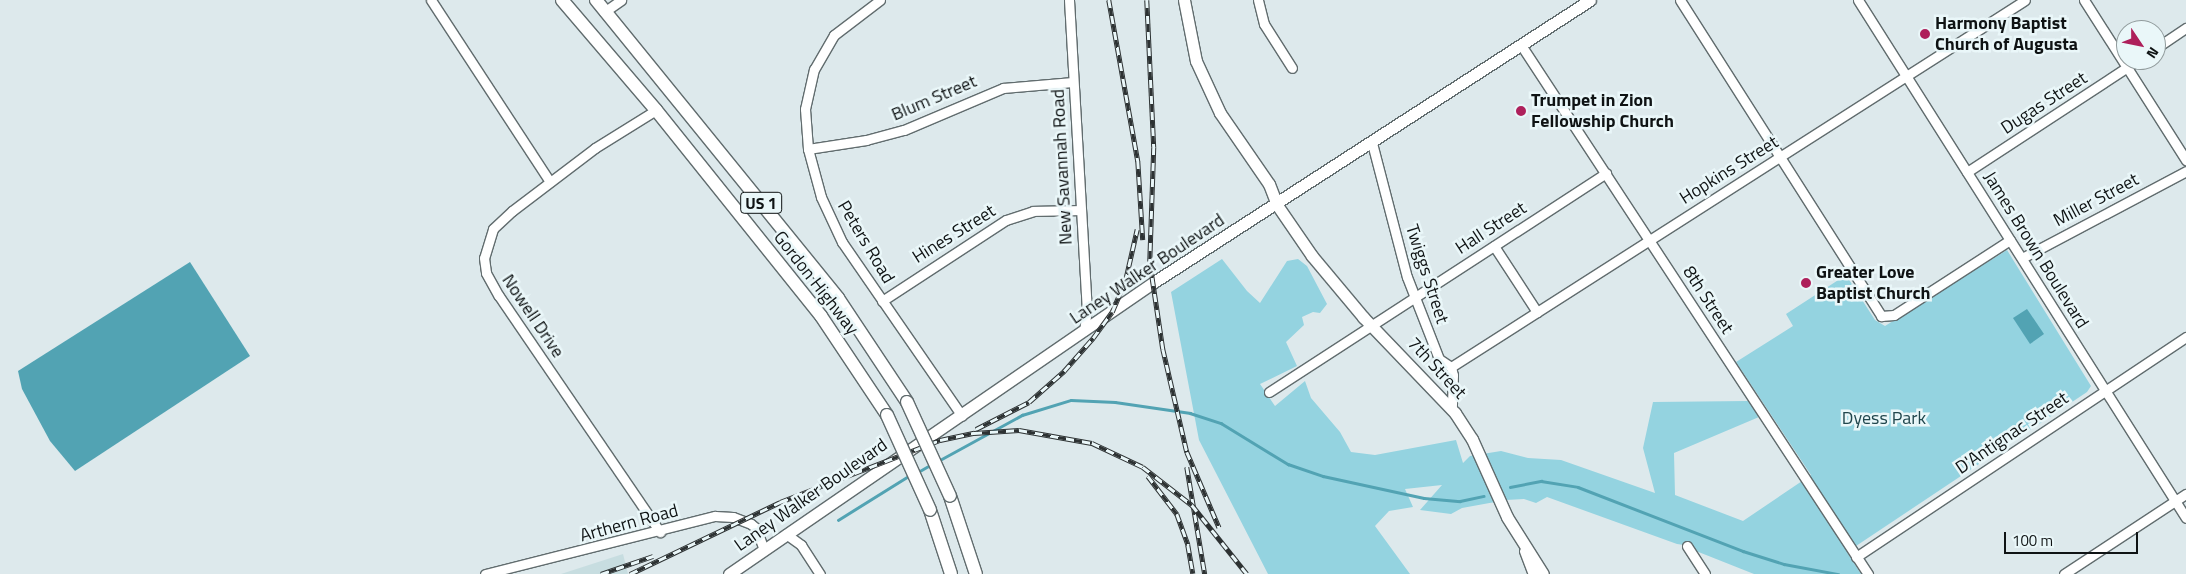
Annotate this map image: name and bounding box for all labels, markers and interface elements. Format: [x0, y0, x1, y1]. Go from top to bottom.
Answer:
place label: Harmony Baptist Church of Augusta [1935, 13, 2078, 56]
north arrow [2116, 20, 2166, 70]
marker: Harmony Baptist Church of Augusta [1919, 28, 1931, 40]
text: N [2142, 43, 2164, 63]
street label: Dugas Street [1997, 67, 2091, 139]
street label: Blum Street [888, 70, 980, 126]
street label: New Savannah Road [1047, 89, 1077, 245]
place label: Trumpet in Zion Fellowship Church [1531, 90, 1674, 132]
marker: Trumpet in Zion Fellowship Church [1515, 105, 1527, 117]
street label: Hopkins Street [1676, 131, 1782, 209]
street label: James Brown Boulevard [1979, 168, 2093, 332]
street label: Miller Street [2050, 169, 2142, 231]
road number: US 1 [740, 190, 782, 217]
street label: Peters Road [833, 197, 899, 287]
street label: Hall Street [1452, 197, 1530, 259]
street label: Hines Street [909, 200, 999, 268]
street label: Laney Walker Boulevard [1066, 209, 1228, 329]
street label: Twiggs Street [1401, 222, 1453, 326]
street label: Gordon Highway [769, 227, 863, 339]
street label: 8th Street [1678, 262, 1738, 338]
place label: Greater Love Baptist Church [1816, 262, 1931, 304]
street label: Nowell Drive [497, 270, 569, 362]
marker: Greater Love Baptist Church [1800, 277, 1812, 289]
street label: 7th Street [1403, 333, 1471, 403]
street label: D'Antignac Street [1952, 387, 2072, 479]
park label: Dyess Park [1842, 407, 1926, 429]
street label: Laney Walker Boulevard [730, 434, 892, 556]
street label: Arthern Road [577, 500, 681, 546]
scale bar [2006, 522, 2140, 554]
text: 100 m [2012, 529, 2053, 552]

